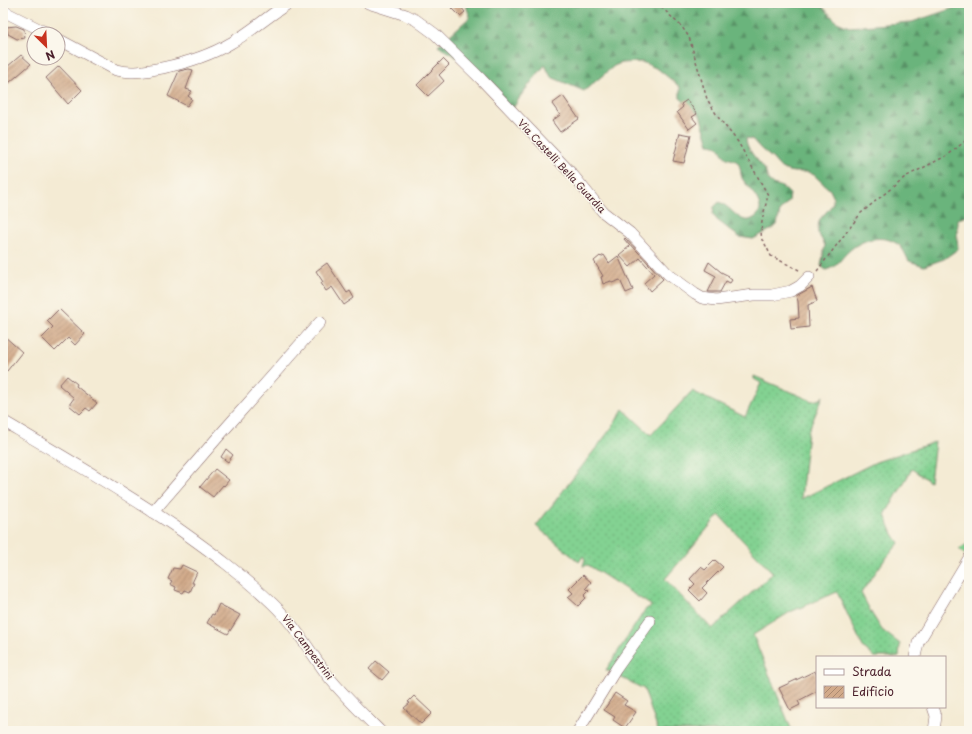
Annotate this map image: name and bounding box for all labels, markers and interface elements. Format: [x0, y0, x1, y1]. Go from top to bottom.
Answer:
north arrow [26, 26, 66, 66]
text: N [43, 46, 58, 65]
street label: Via Castelli Bella Guardia [515, 115, 610, 216]
street label: Via Campestrini [279, 611, 338, 683]
legend [816, 656, 946, 708]
text: Strada [852, 662, 892, 680]
text: Edificio [852, 682, 894, 700]

